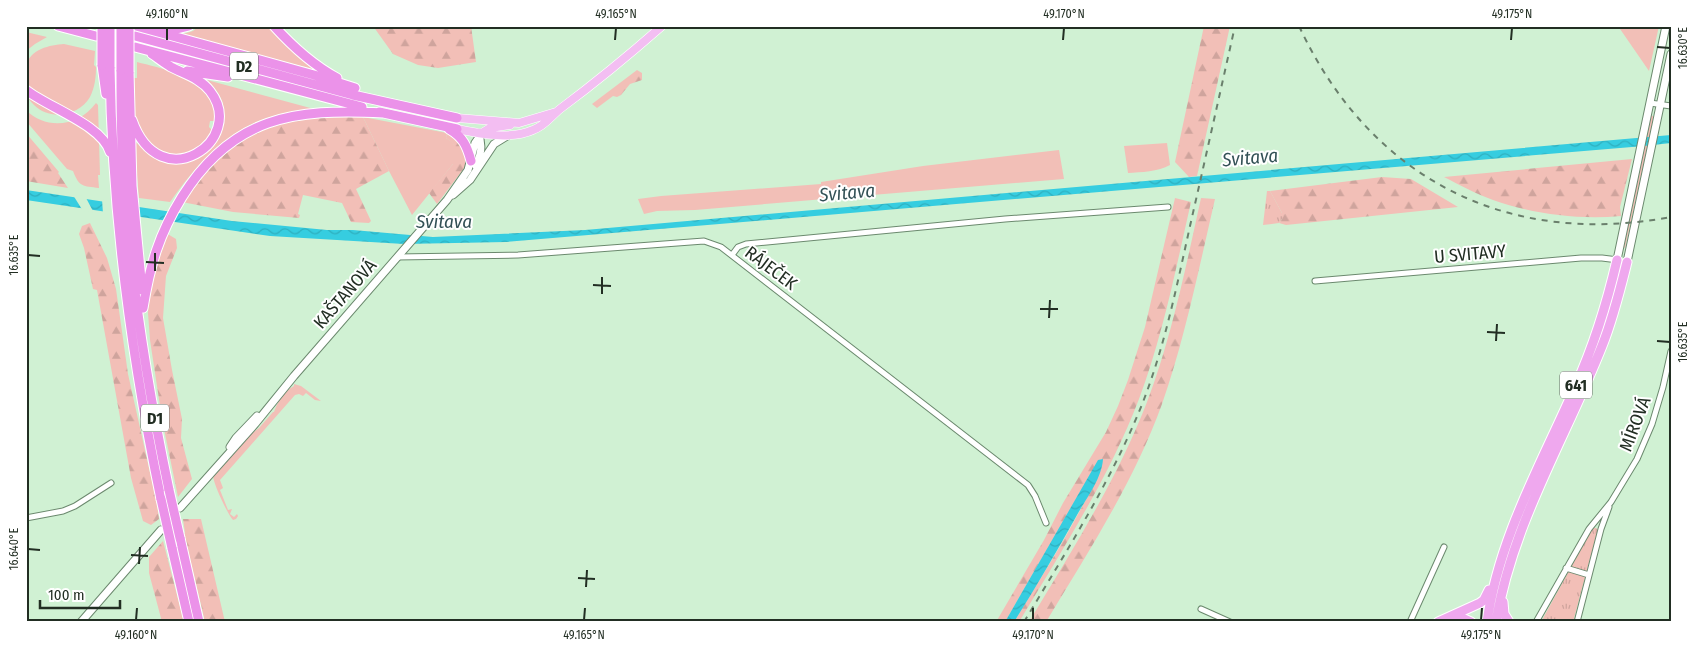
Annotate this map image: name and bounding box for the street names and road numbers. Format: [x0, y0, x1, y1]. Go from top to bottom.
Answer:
road number: D2 [230, 52, 258, 80]
street label: U SVITAVY [1433, 240, 1507, 268]
street label: RÁJEČEK [741, 241, 802, 295]
street label: KAŠTANOVÁ [308, 254, 382, 333]
road number: 641 [1560, 372, 1592, 398]
street label: MÍROVÁ [1614, 393, 1656, 454]
road number: D1 [141, 404, 169, 432]

